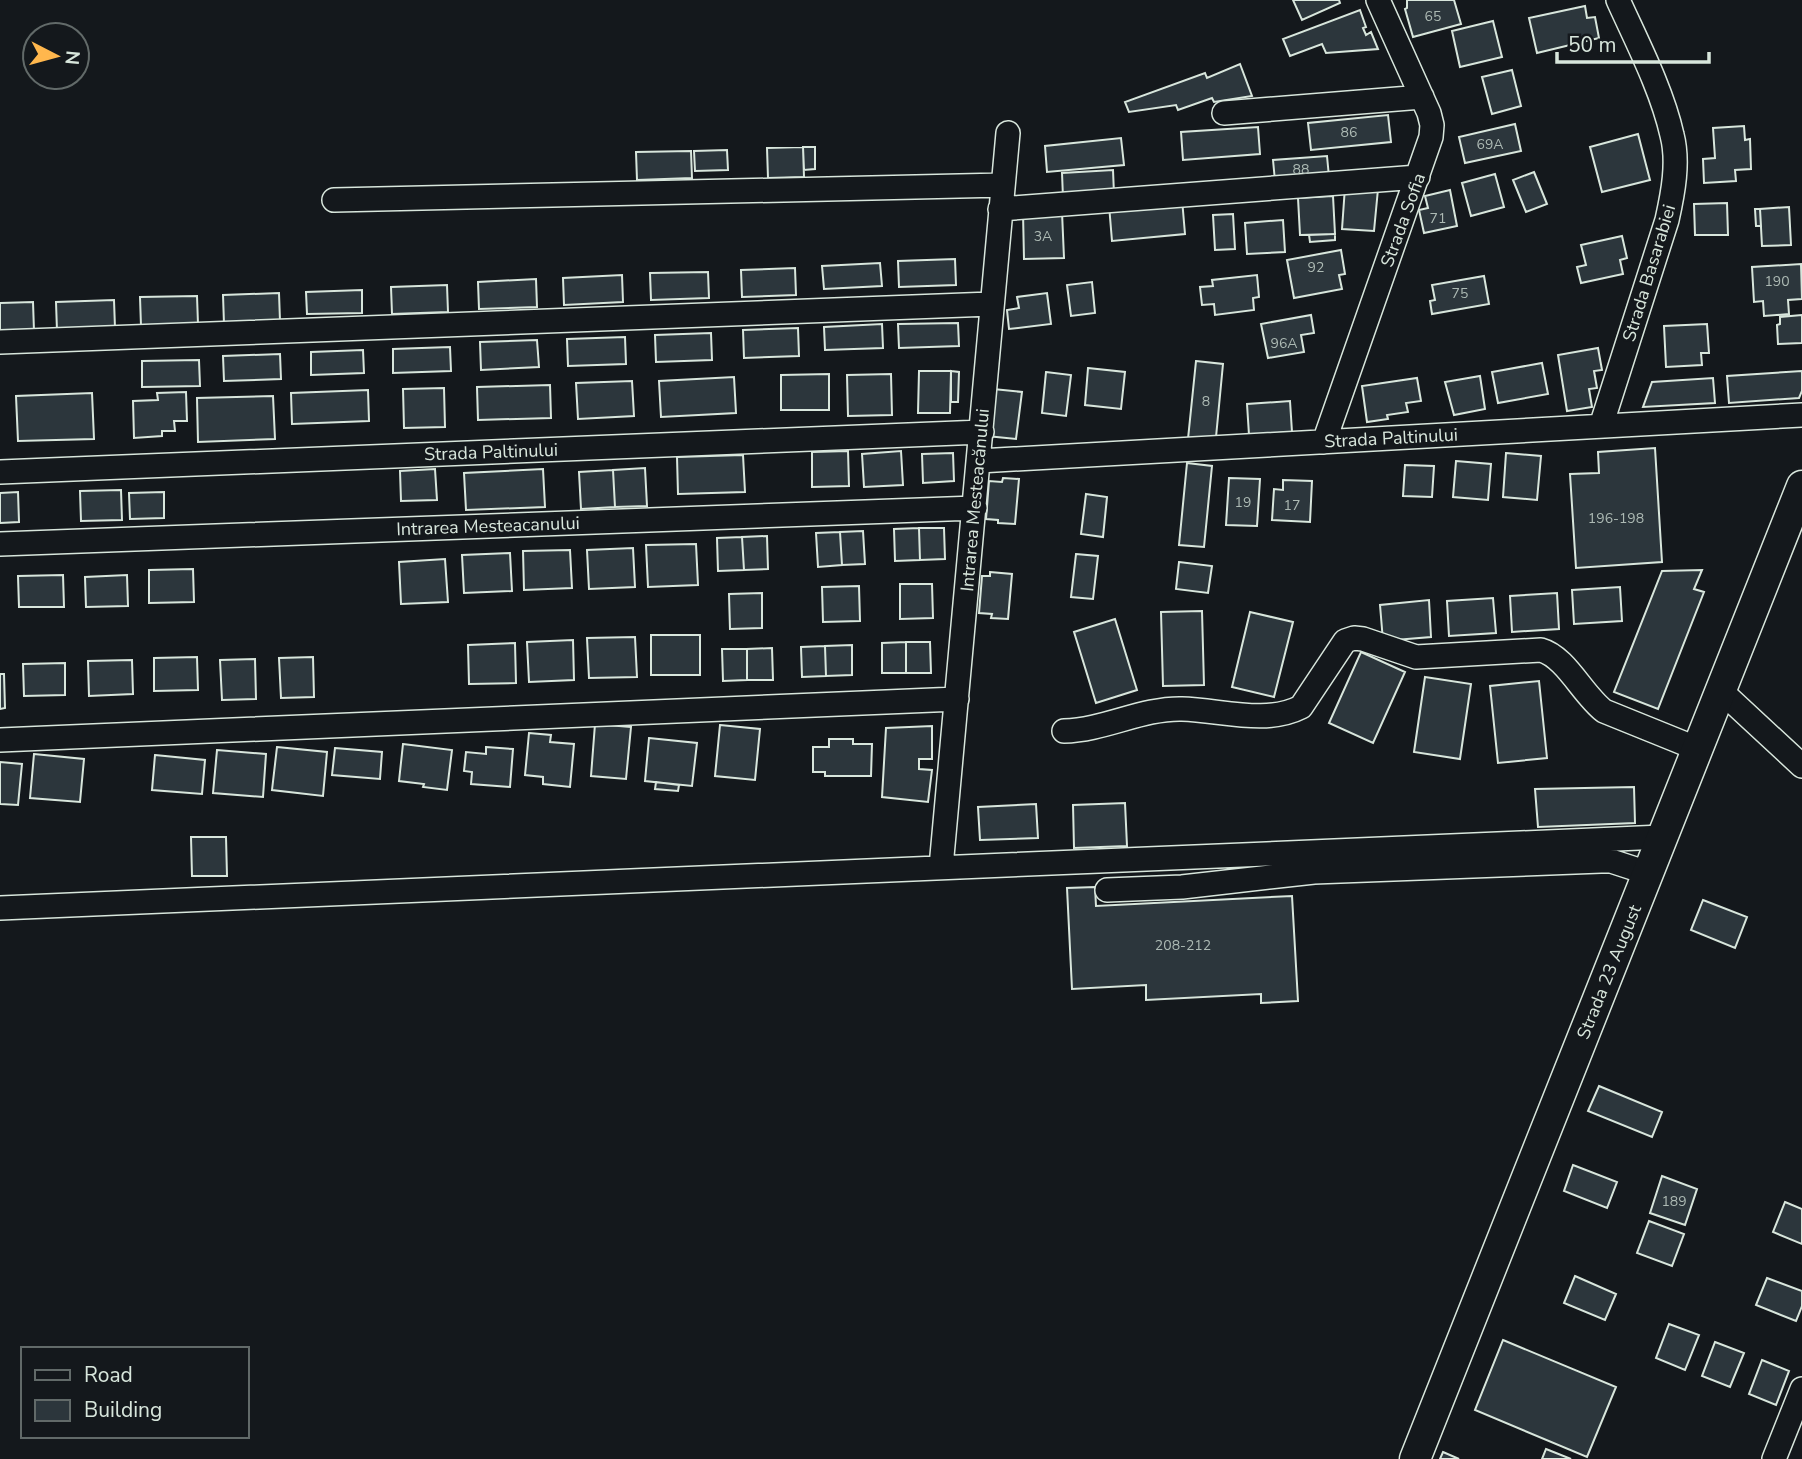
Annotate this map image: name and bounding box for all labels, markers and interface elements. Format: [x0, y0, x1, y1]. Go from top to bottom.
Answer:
house number: 65 [1425, 7, 1441, 26]
north arrow [21, 21, 91, 91]
scale bar [1557, 21, 1709, 65]
text: 50 m [1568, 31, 1617, 59]
text: N [58, 49, 86, 66]
house number: 86 [1341, 123, 1357, 142]
house number: 69A [1476, 135, 1504, 154]
house number: 88 [1293, 160, 1309, 179]
street label: Strada Sofia [1375, 170, 1431, 270]
street label: Strada Basarabiei [1617, 202, 1681, 344]
house number: 71 [1430, 209, 1446, 228]
house number: 3A [1034, 227, 1052, 246]
house number: 92 [1308, 258, 1324, 277]
house number: 190 [1764, 272, 1790, 291]
house number: 75 [1452, 284, 1468, 303]
house number: 96A [1270, 334, 1298, 353]
house number: 8 [1202, 392, 1210, 411]
street label: Intrarea Mesteacănului [955, 407, 995, 593]
street label: Strada Paltinului [1323, 423, 1459, 453]
street label: Strada Paltinului [424, 438, 558, 466]
house number: 19 [1235, 493, 1251, 512]
house number: 17 [1284, 496, 1300, 515]
house number: 196-198 [1588, 509, 1644, 528]
street label: Intrarea Mesteacanului [396, 511, 580, 541]
street label: Strada 23 August [1571, 901, 1647, 1043]
house number: 208-212 [1155, 936, 1211, 955]
house number: 189 [1661, 1192, 1687, 1211]
legend [21, 1347, 248, 1438]
text: Road [84, 1361, 133, 1389]
text: Building [84, 1396, 162, 1424]

